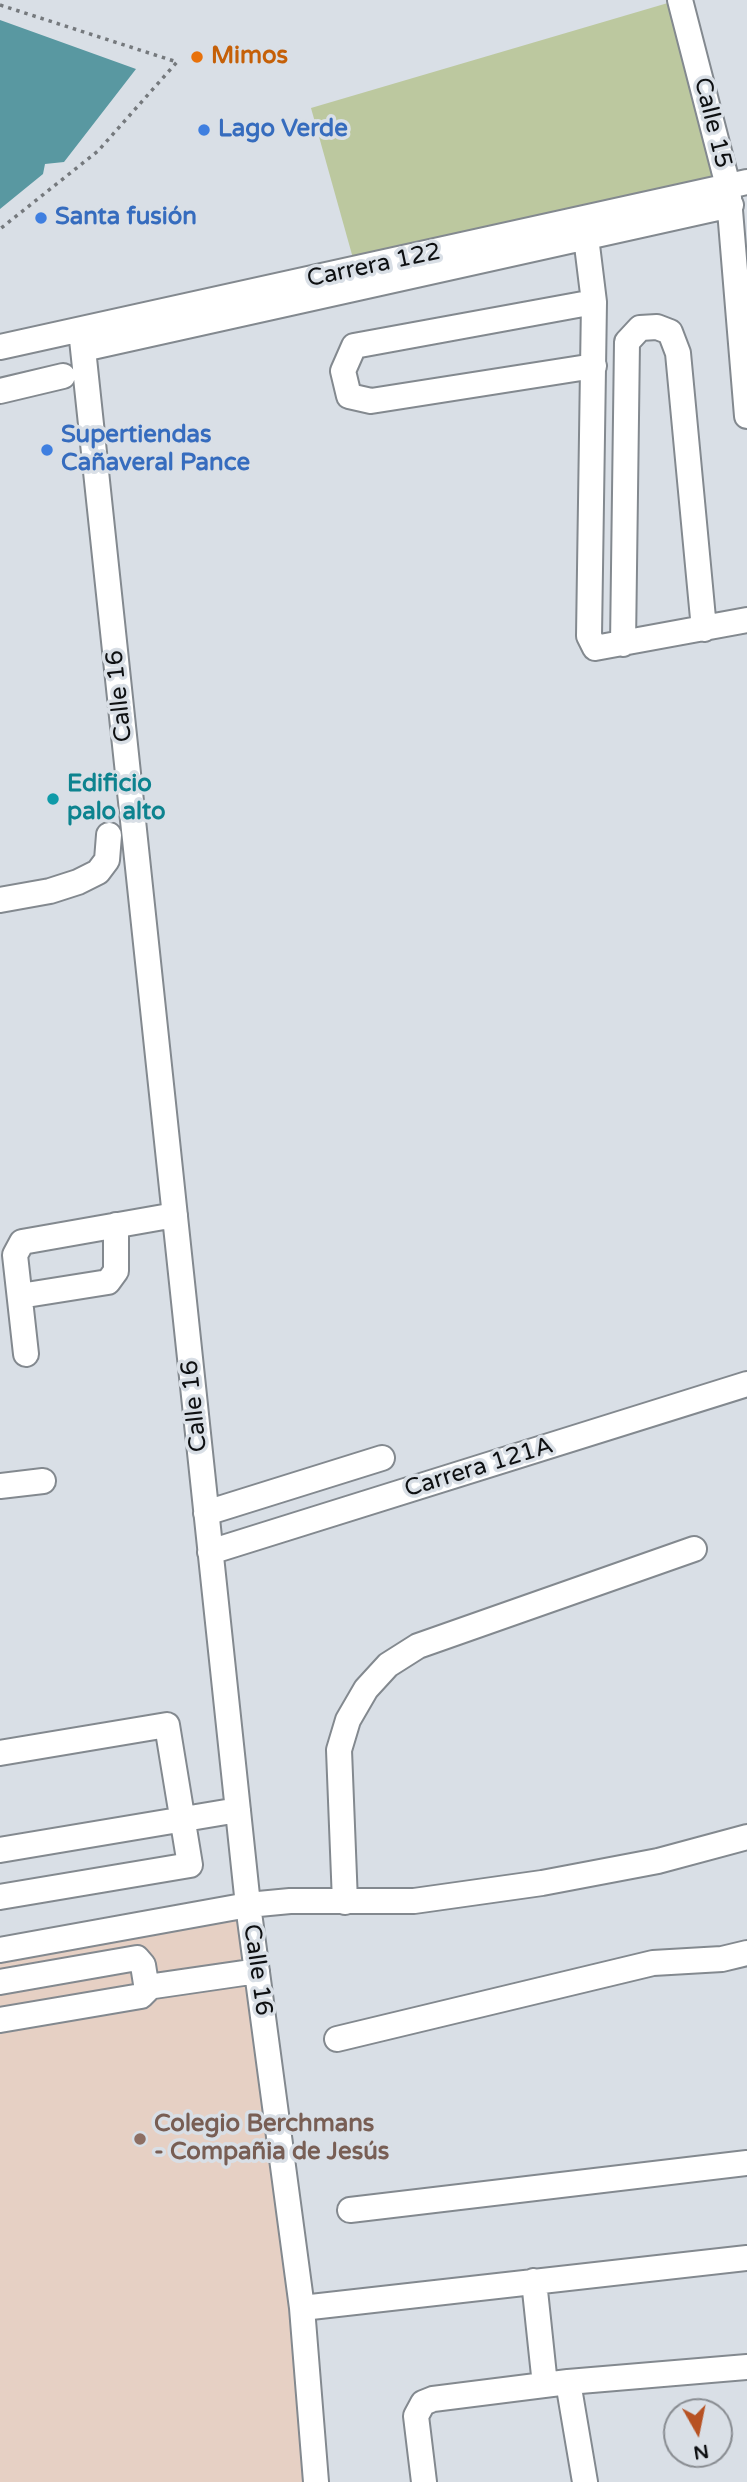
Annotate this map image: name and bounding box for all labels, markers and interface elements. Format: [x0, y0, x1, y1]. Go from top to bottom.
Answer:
place label: Mimos [211, 43, 288, 71]
marker: Mimos [189, 49, 205, 65]
street label: Calle 15 [687, 75, 737, 171]
place label: Lago Verde [218, 116, 348, 144]
marker: Lago Verde [196, 122, 212, 138]
place label: Santa fusión [55, 204, 197, 232]
marker: Santa fusión [33, 210, 49, 226]
street label: Carrera 122 [305, 238, 443, 294]
place label: Supertiendas Cañaveral Pance [61, 422, 250, 478]
marker: Supertiendas Cañaveral Pance [39, 442, 55, 458]
street label: Calle 16 [101, 649, 139, 743]
place label: Edificio palo alto [67, 771, 165, 827]
marker: Edificio palo alto [45, 791, 61, 807]
street label: Calle 16 [176, 1359, 214, 1453]
street label: Carrera 121A [401, 1432, 557, 1504]
street label: Calle 16 [236, 1922, 278, 2018]
place label: Colegio Berchmans - Compañia de Jesús [154, 2111, 389, 2167]
marker: Colegio Berchmans - Compañia de Jesús [132, 2131, 148, 2147]
north arrow [663, 2398, 733, 2468]
text: N [692, 2440, 710, 2464]

